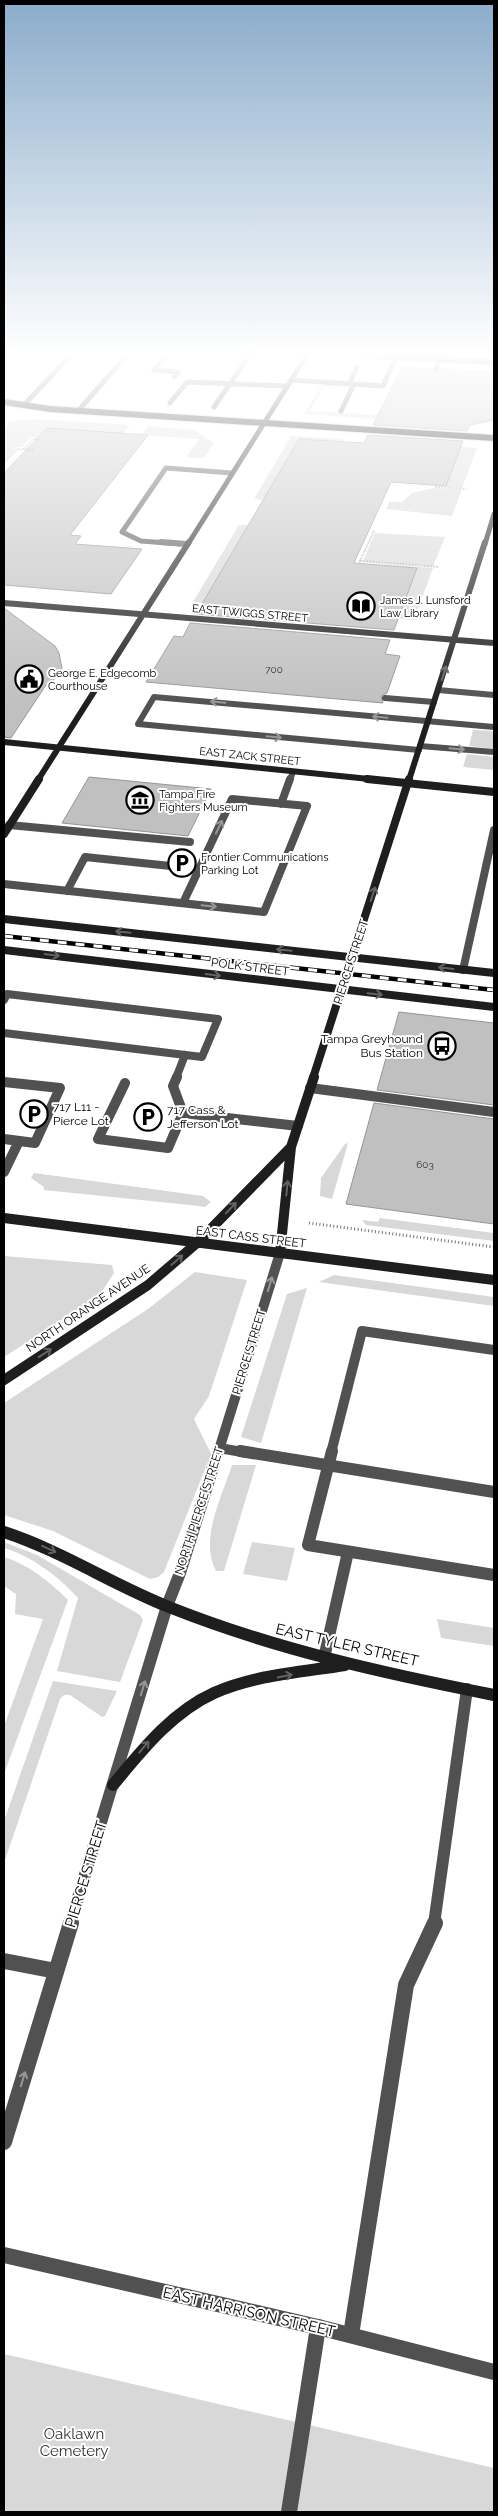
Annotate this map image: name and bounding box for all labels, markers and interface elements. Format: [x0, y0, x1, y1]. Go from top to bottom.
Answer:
library icon: James J. Lunsford Law Library [346, 591, 376, 621]
place label: James J. Lunsford Law Library [380, 594, 471, 620]
street label: EAST TWIGGS STREET [191, 602, 309, 625]
public building icon: George E. Edgecomb Courthouse [14, 664, 44, 694]
house number: 700 [265, 664, 283, 675]
one-way arrow [439, 665, 449, 681]
place label: George E. Edgecomb Courthouse [48, 667, 156, 693]
one-way arrow [210, 698, 226, 707]
one-way arrow [372, 712, 388, 722]
one-way arrow [265, 732, 281, 742]
one-way arrow [449, 744, 465, 754]
street label: EAST ZACK STREET [199, 745, 302, 768]
museum icon: Tampa Fire Fighters Museum [125, 785, 155, 815]
place label: Tampa Fire Fighters Museum [159, 788, 248, 814]
one-way arrow [215, 820, 224, 835]
parking icon: Frontier Communications Parking Lot [167, 848, 197, 878]
place label: Frontier Communications Parking Lot [201, 851, 329, 877]
one-way arrow [369, 887, 378, 902]
one-way arrow [201, 901, 217, 911]
street label: PIERCE STREET [331, 917, 372, 1006]
one-way arrow [115, 927, 131, 937]
one-way arrow [277, 945, 293, 955]
one-way arrow [44, 950, 60, 960]
street label: POLK STREET [210, 955, 290, 979]
one-way arrow [438, 963, 454, 973]
one-way arrow [205, 970, 221, 980]
one-way arrow [367, 989, 383, 999]
bus stop icon: Tampa Greyhound Bus Station [427, 1031, 457, 1061]
place label: Tampa Greyhound Bus Station [321, 1032, 423, 1060]
parking icon: 717 L11 - Pierce Lot [19, 1099, 49, 1129]
place label: 717 L11 - Pierce Lot [53, 1100, 109, 1128]
parking icon: 717 Cass & Jefferson Lot [133, 1102, 163, 1132]
place label: 717 Cass & Jefferson Lot [167, 1103, 239, 1131]
house number: 603 [416, 1159, 434, 1170]
one-way arrow [283, 1180, 292, 1196]
one-way arrow [225, 1202, 237, 1214]
street label: EAST CASS STREET [195, 1223, 307, 1251]
one-way arrow [170, 1254, 183, 1265]
street label: NORTH ORANGE AVENUE [23, 1261, 153, 1355]
one-way arrow [265, 1277, 275, 1293]
street label: PIERCE STREET [229, 1307, 269, 1396]
one-way arrow [37, 1348, 51, 1358]
street label: NORTH PIERCE STREET [172, 1445, 227, 1577]
one-way arrow [41, 1545, 56, 1555]
street label: EAST TYLER STREET [274, 1620, 420, 1670]
one-way arrow [277, 1670, 293, 1680]
one-way arrow [138, 1680, 148, 1696]
one-way arrow [139, 1741, 150, 1754]
street label: PIERCE STREET [61, 1818, 111, 1930]
one-way arrow [19, 2072, 28, 2087]
street label: EAST HARRISON STREET [161, 2283, 337, 2341]
park label: Oaklawn Cemetery [40, 2425, 108, 2460]

